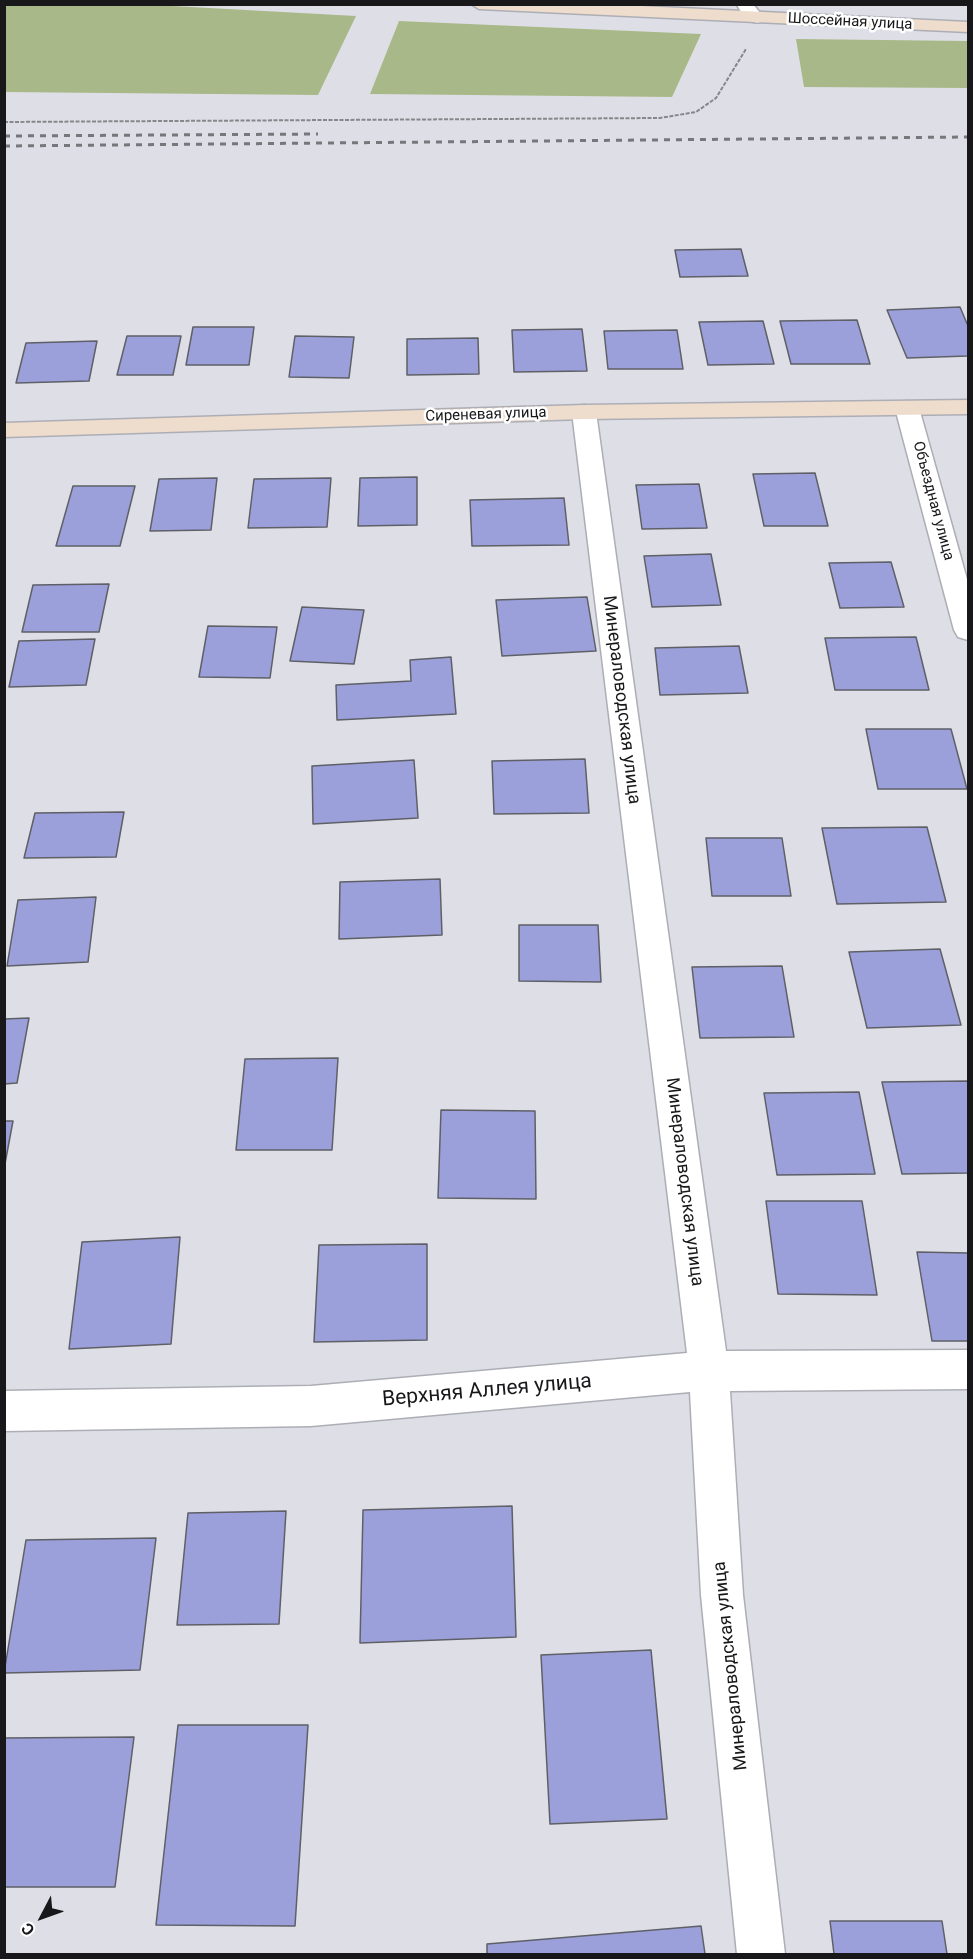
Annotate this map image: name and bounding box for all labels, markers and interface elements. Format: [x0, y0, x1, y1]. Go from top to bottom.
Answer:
street label: Шоссейная улица [787, 10, 913, 34]
street label: Сиреневая улица [425, 404, 547, 426]
street label: Объездная улица [908, 440, 958, 562]
street label: Минераловодская улица [597, 594, 645, 806]
street label: Минераловодская улица [660, 1076, 708, 1288]
street label: Верхняя Аллея улица [381, 1369, 593, 1413]
street label: Минераловодская улица [709, 1560, 753, 1772]
north arrow [12, 1887, 72, 1947]
text: С [17, 1919, 39, 1939]

